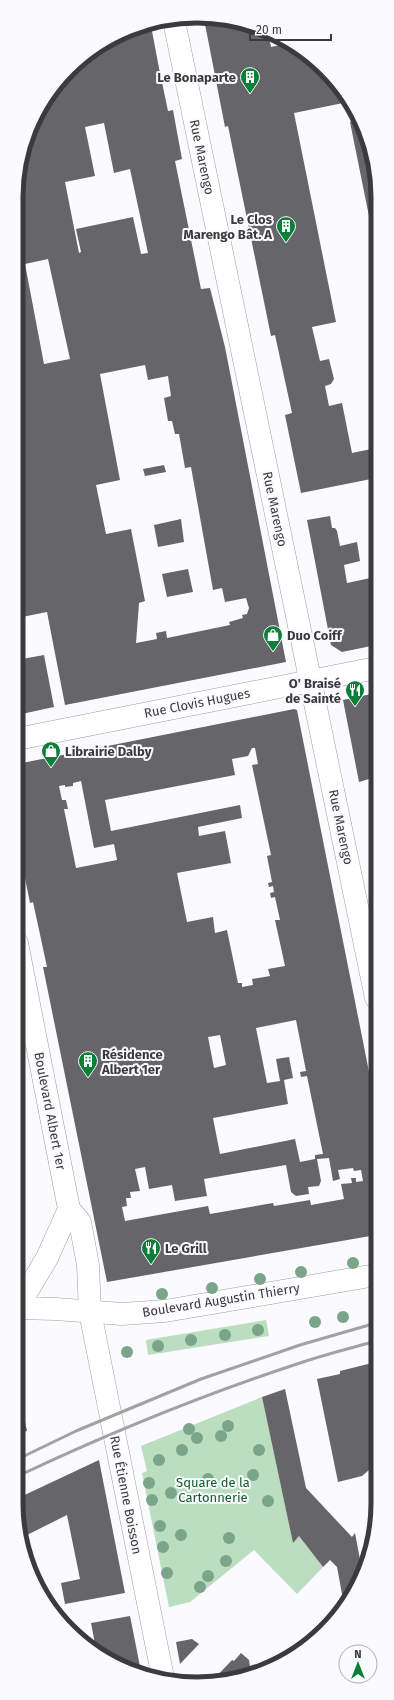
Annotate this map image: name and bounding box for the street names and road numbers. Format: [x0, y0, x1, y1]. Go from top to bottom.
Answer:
street label: Rue Marengo [187, 118, 217, 196]
street label: Rue Marengo [260, 470, 290, 548]
street label: Rue Clovis Hugues [143, 685, 251, 721]
street label: Rue Marengo [326, 788, 356, 866]
street label: Boulevard Albert 1er [31, 1051, 69, 1171]
street label: Boulevard Augustin Thierry [141, 1280, 301, 1320]
street label: Rue Étienne Boisson [107, 1435, 145, 1555]

